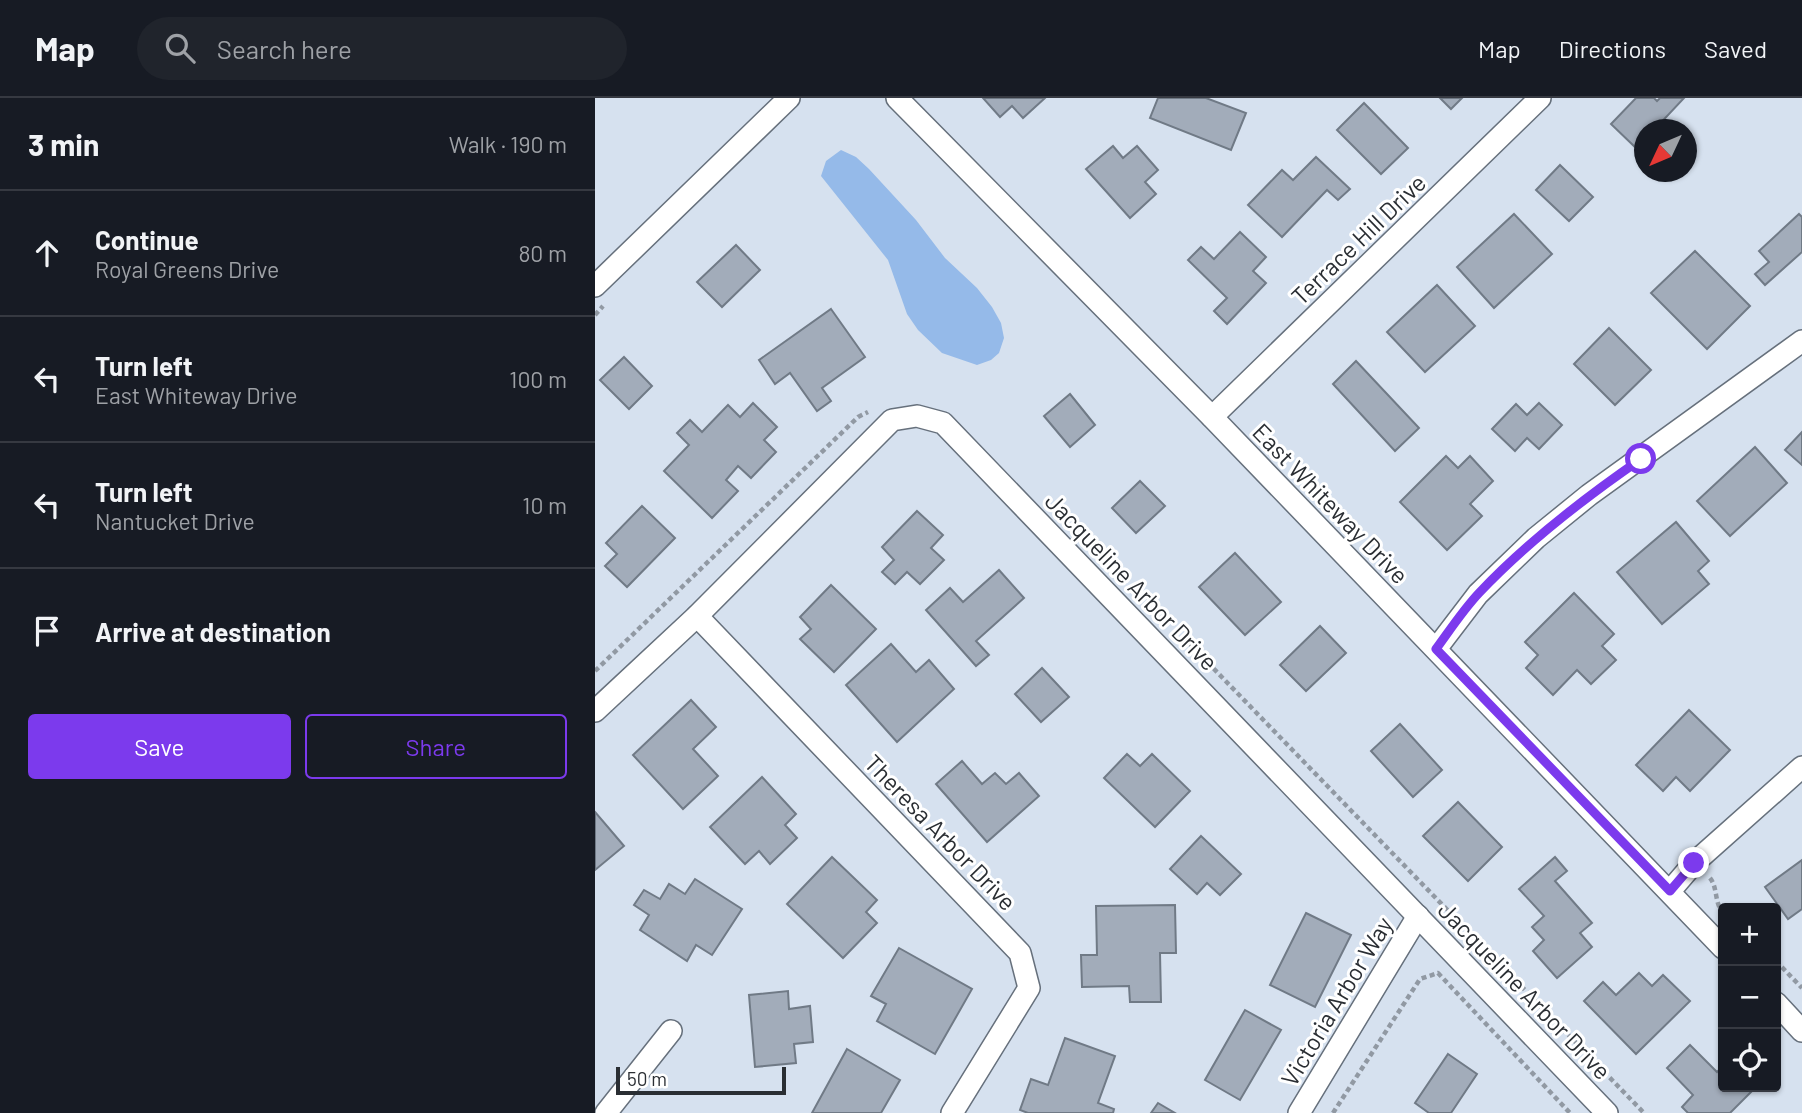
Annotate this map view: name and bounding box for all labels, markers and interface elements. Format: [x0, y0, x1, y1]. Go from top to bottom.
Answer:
search box [137, 17, 627, 80]
text: Map [35, 28, 95, 68]
icon: search [161, 29, 199, 67]
text: Search here [217, 33, 352, 64]
text: Map [1478, 34, 1521, 63]
text: Directions [1559, 34, 1666, 63]
text: Saved [1704, 34, 1767, 63]
north arrow [1634, 119, 1697, 182]
text: 3 min [28, 126, 99, 162]
text: Walk · 190 m [449, 130, 567, 158]
street label: Terrace Hill Drive [1285, 168, 1431, 310]
text: Continue [95, 224, 199, 255]
icon: ahead [28, 234, 66, 272]
text: 80 m [518, 239, 567, 267]
text: Royal Greens Drive [95, 255, 279, 283]
text: Turn left [95, 350, 193, 381]
icon: left [28, 360, 66, 398]
text: 100 m [509, 365, 567, 393]
text: East Whiteway Drive [95, 381, 298, 409]
street label: East Whiteway Drive [1247, 417, 1415, 589]
route start [1625, 443, 1656, 474]
text: Turn left [95, 476, 193, 507]
icon: left [28, 486, 66, 524]
street label: Jacqueline Arbor Drive [1040, 486, 1224, 676]
text: 10 m [522, 491, 567, 519]
text: Nantucket Drive [95, 507, 255, 535]
icon: arrive [28, 612, 66, 650]
text: Arrive at destination [95, 616, 331, 647]
button: Save [28, 714, 291, 779]
button: Share [305, 714, 567, 779]
street label: Theresa Arbor Drive [859, 748, 1023, 916]
route end [1678, 847, 1709, 878]
street label: Jacqueline Arbor Drive [1433, 895, 1617, 1085]
map controls [1718, 903, 1781, 1092]
button: + [1718, 903, 1781, 966]
street label: Victoria Arbor Way [1274, 911, 1398, 1091]
button: − [1718, 966, 1781, 1029]
button: locate [1718, 1029, 1781, 1092]
scale bar [616, 1064, 786, 1096]
text: 50 m [627, 1067, 667, 1090]

